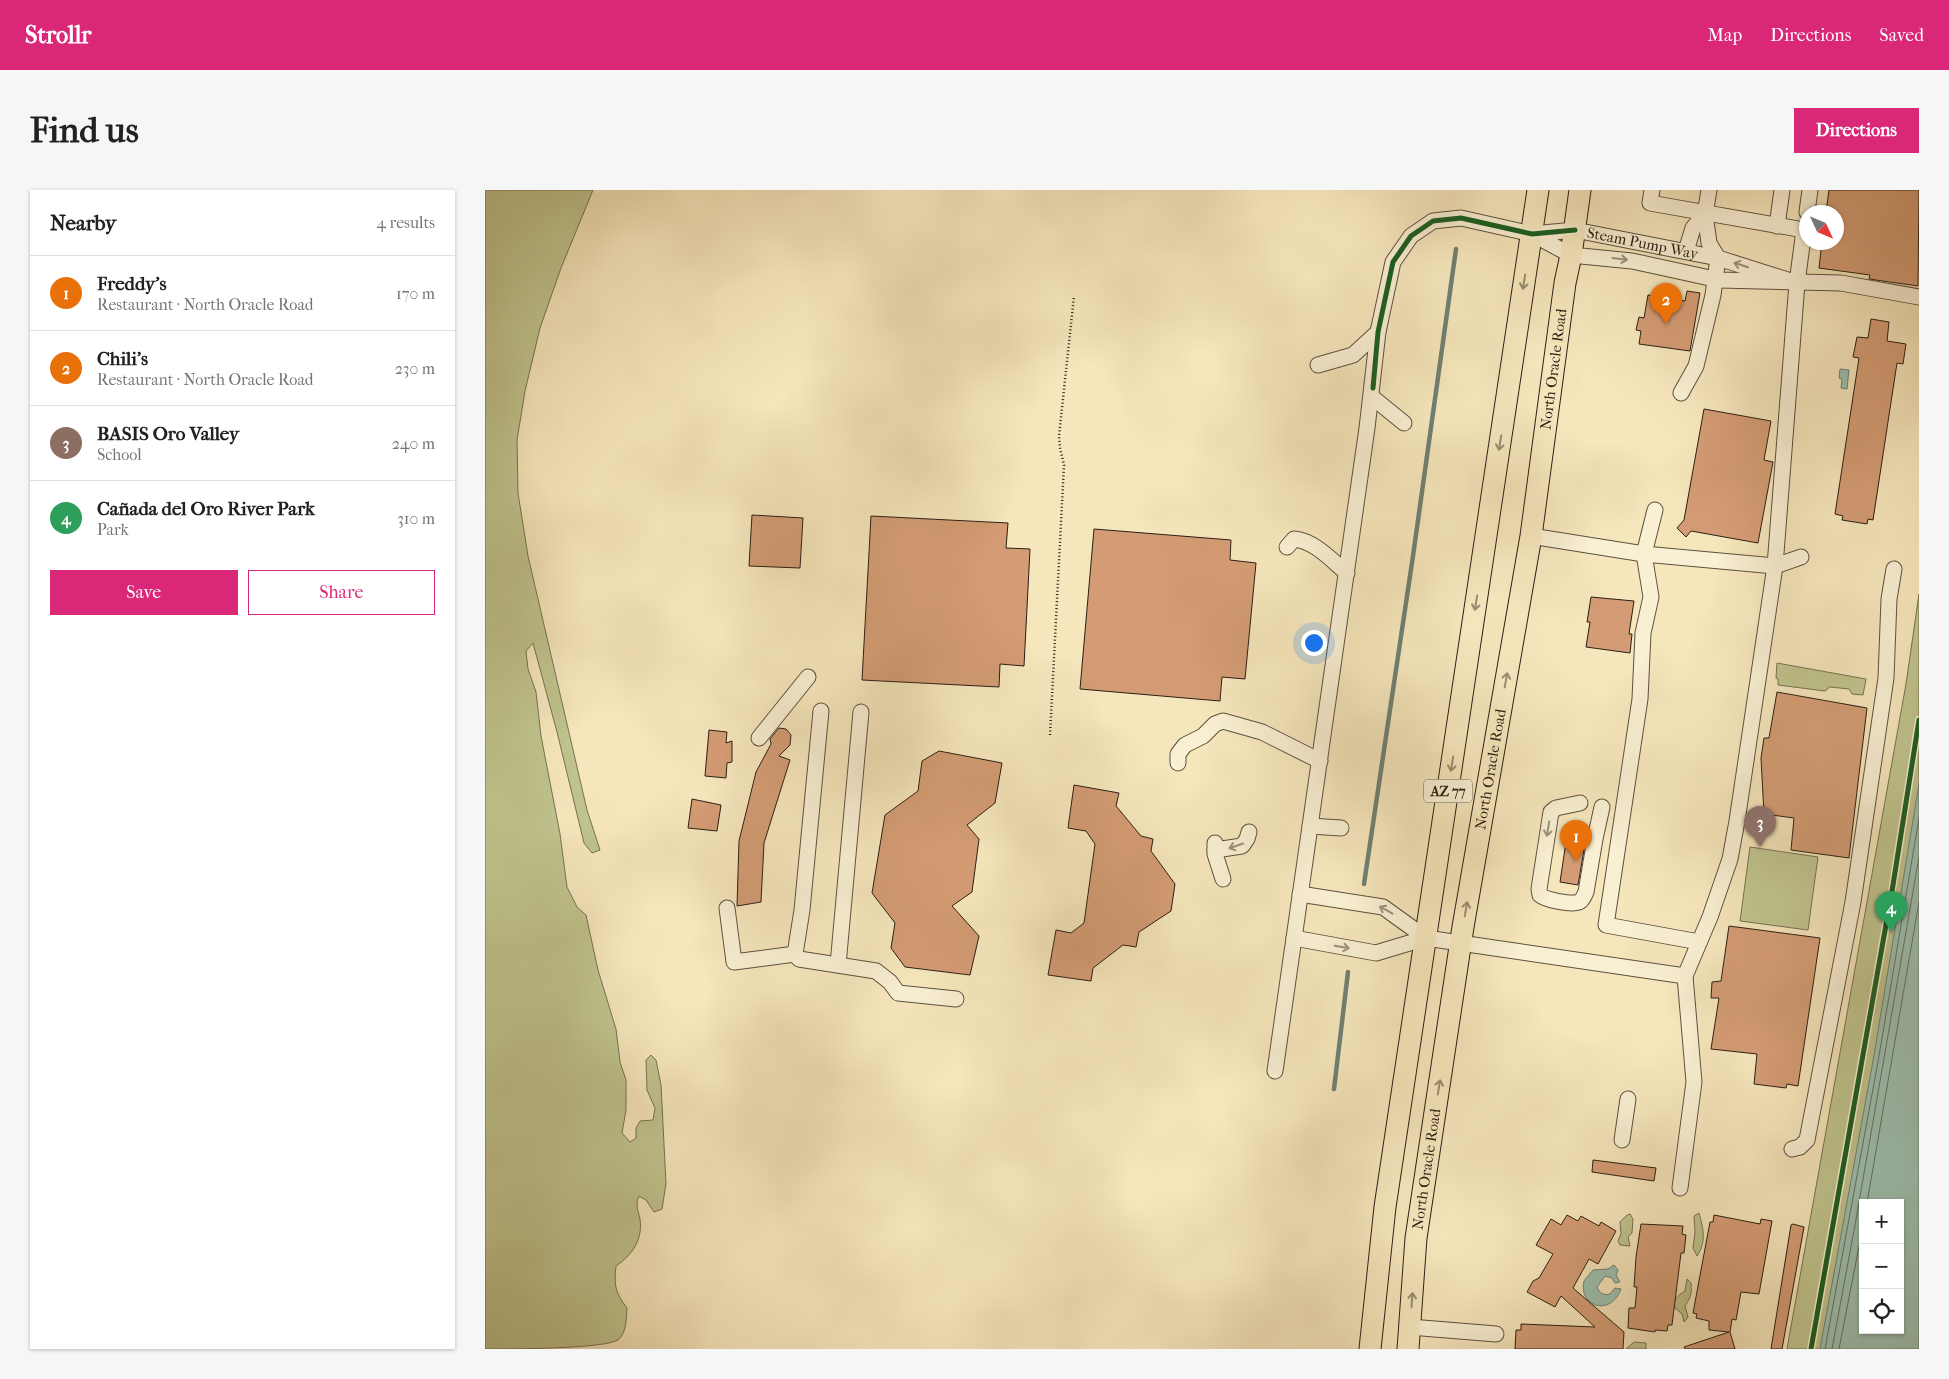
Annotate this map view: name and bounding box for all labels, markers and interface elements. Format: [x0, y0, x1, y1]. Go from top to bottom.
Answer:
text: Strollr [25, 21, 92, 49]
text: Map [1708, 25, 1742, 46]
text: Directions [1770, 25, 1851, 46]
text: Saved [1879, 25, 1924, 46]
button: Directions [1794, 108, 1919, 153]
text: Find us [30, 110, 139, 151]
north arrow [1799, 205, 1844, 250]
text: Nearby [50, 211, 116, 235]
text: 4 results [377, 213, 435, 232]
street label: Steam Pump Way [1585, 224, 1701, 263]
one-way arrow [1611, 255, 1627, 265]
one-way arrow [1733, 260, 1749, 270]
text: Freddy's [97, 273, 167, 295]
one-way arrow [1519, 274, 1529, 290]
pin: 2 [1650, 283, 1682, 324]
text: 1 [63, 284, 69, 303]
text: 170 m [396, 284, 435, 303]
text: Restaurant · North Oracle Road [97, 295, 314, 314]
street label: North Oracle Road [1536, 307, 1571, 431]
text: Chili's [97, 348, 148, 370]
text: 2 [62, 359, 70, 378]
text: 230 m [395, 359, 435, 378]
text: Restaurant · North Oracle Road [97, 370, 314, 389]
text: BASIS Oro Valley [97, 423, 239, 445]
text: 3 [63, 434, 69, 453]
text: 240 m [392, 434, 435, 453]
one-way arrow [1495, 434, 1505, 450]
text: School [97, 445, 142, 464]
text: Cañada del Oro River Park [97, 498, 315, 520]
text: 4 [61, 509, 71, 528]
text: 310 m [397, 509, 435, 528]
text: Park [97, 520, 129, 539]
button: Save [50, 570, 238, 615]
button: Share [248, 570, 435, 615]
one-way arrow [1471, 595, 1481, 611]
your location [1301, 630, 1327, 656]
one-way arrow [1501, 673, 1511, 689]
street label: North Oracle Road [1471, 707, 1510, 831]
one-way arrow [1447, 756, 1457, 772]
road number: AZ 77 [1424, 780, 1472, 802]
pin: 3 [1744, 806, 1776, 847]
pin: 1 [1560, 820, 1592, 861]
one-way arrow [1543, 821, 1553, 837]
one-way arrow [1229, 842, 1244, 851]
pin: 4 [1875, 891, 1907, 932]
one-way arrow [1461, 902, 1471, 918]
one-way arrow [1378, 905, 1393, 915]
one-way arrow [1334, 942, 1350, 952]
one-way arrow [1434, 1080, 1444, 1096]
street label: North Oracle Road [1408, 1107, 1445, 1231]
map controls [1859, 1199, 1904, 1334]
button: + [1859, 1199, 1904, 1244]
button: − [1859, 1244, 1904, 1289]
button: locate [1859, 1289, 1904, 1334]
one-way arrow [1407, 1293, 1416, 1309]

